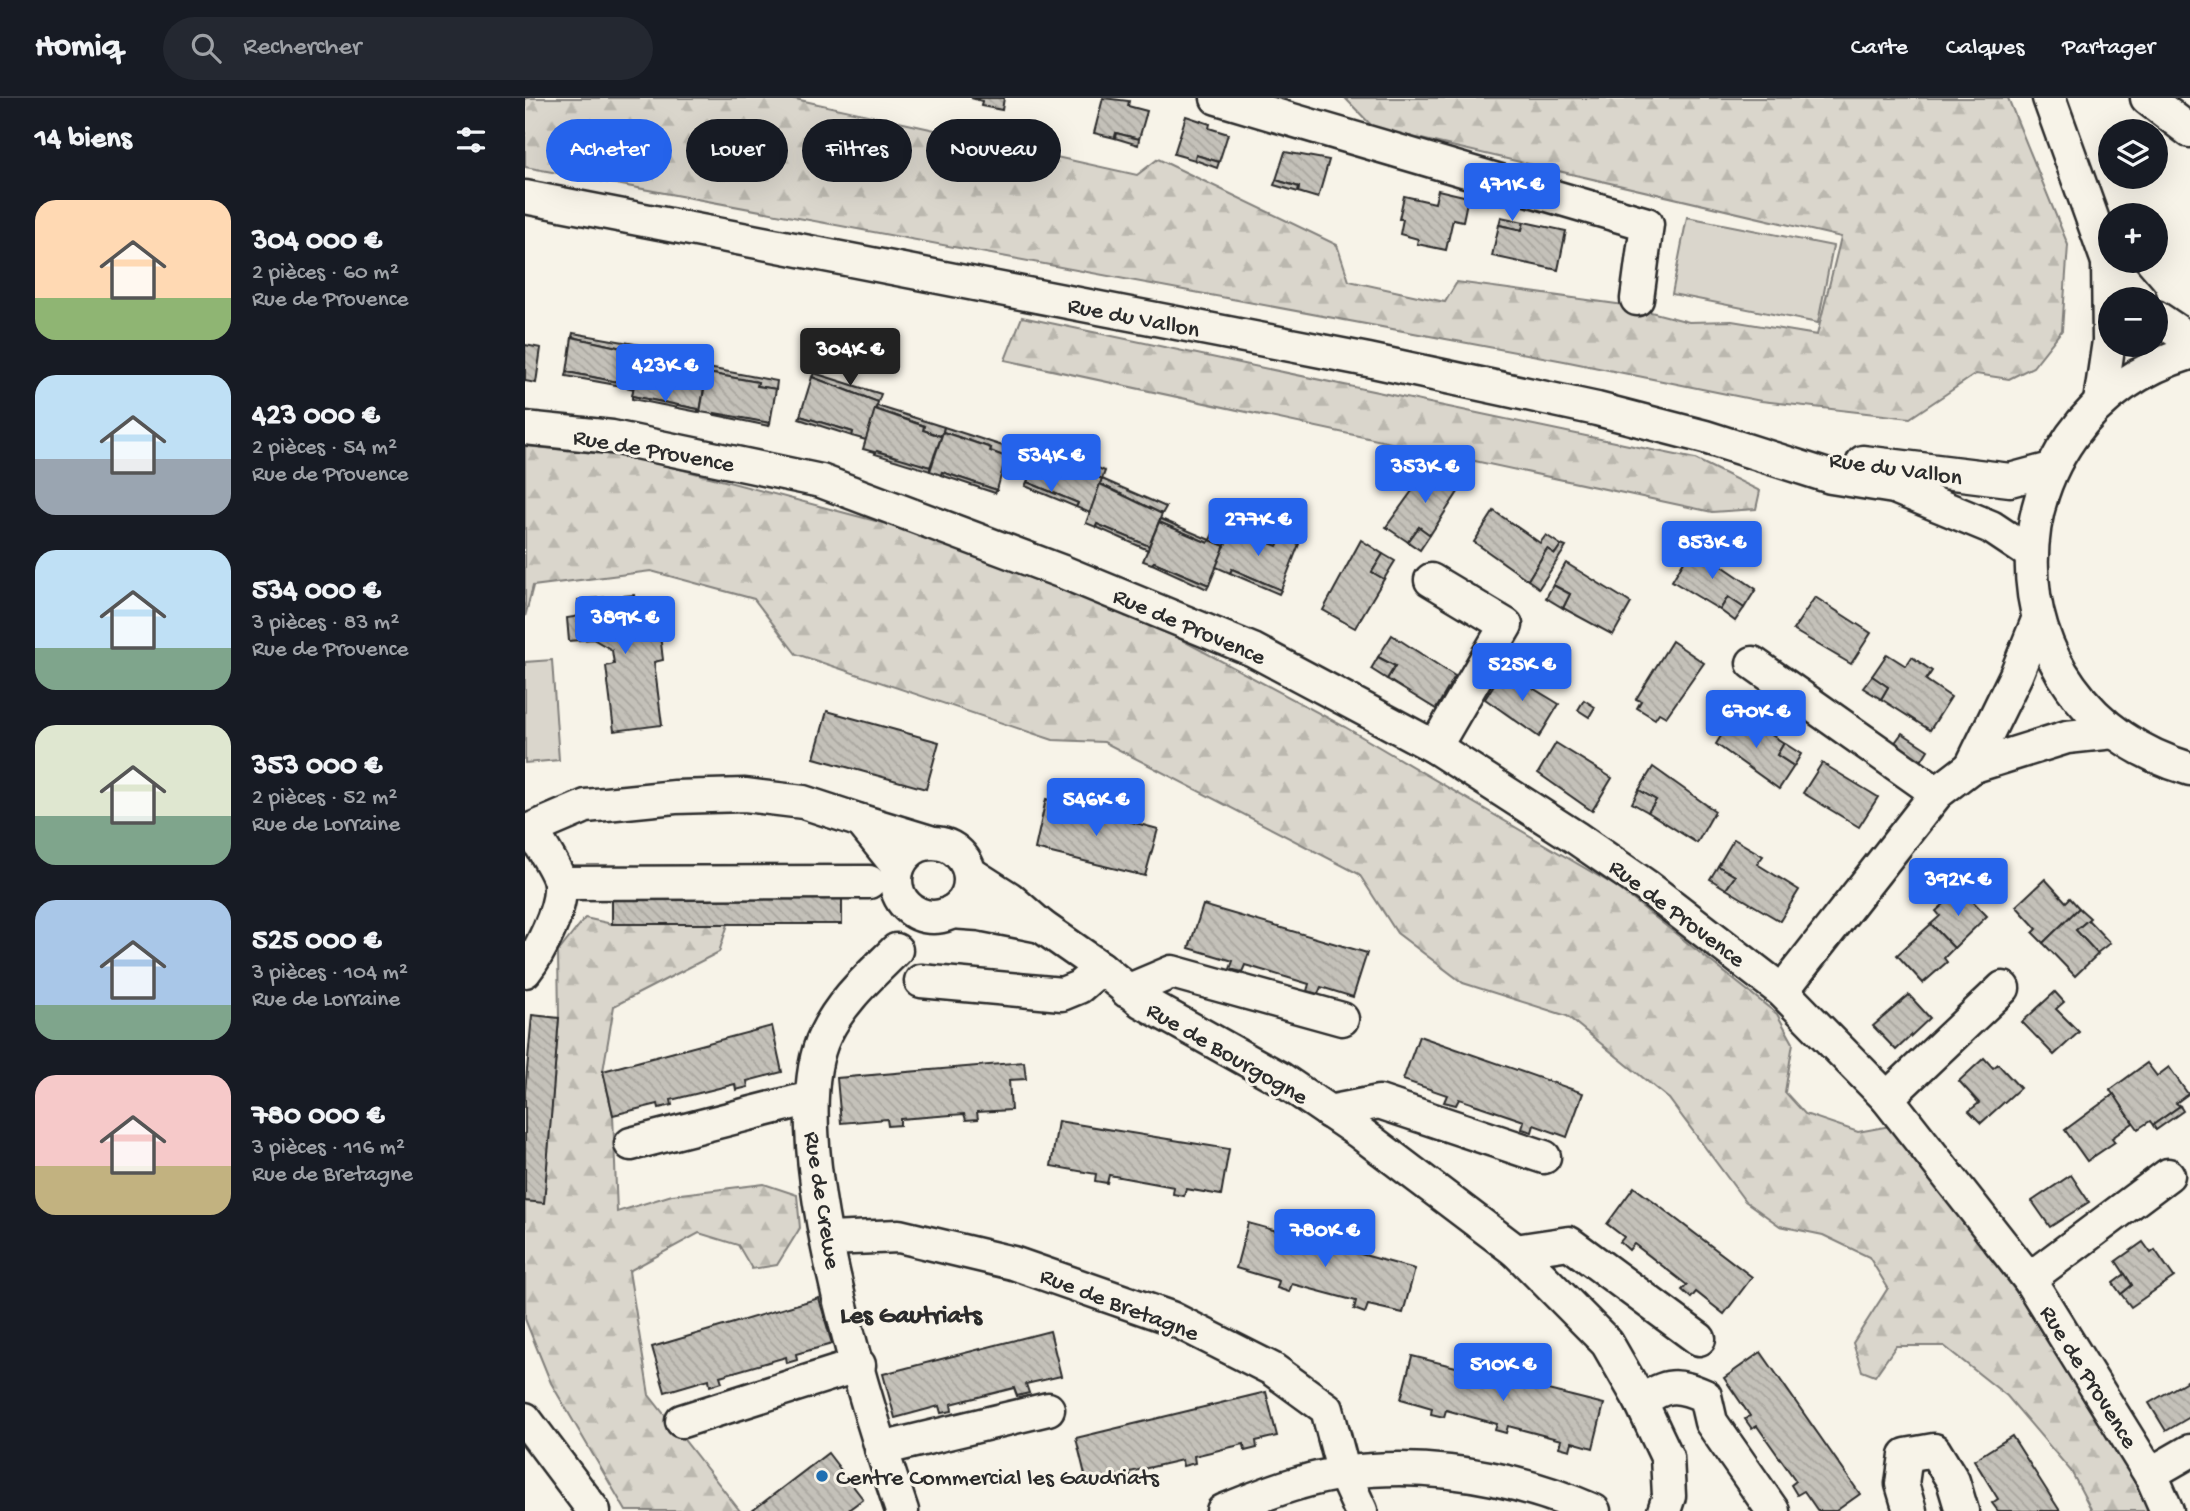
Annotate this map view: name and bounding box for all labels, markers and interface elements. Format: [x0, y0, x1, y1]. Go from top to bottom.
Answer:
search box [163, 17, 653, 80]
text: Homiq [35, 29, 121, 67]
icon: search [187, 29, 225, 67]
text: Rechercher [243, 33, 361, 64]
text: Carte [1851, 34, 1908, 63]
text: Calques [1946, 34, 2024, 63]
text: Partager [2062, 34, 2155, 63]
chip: Acheter [546, 119, 672, 182]
chip: Louer [686, 119, 788, 182]
chip: Filtres [802, 119, 912, 182]
chip: Nouveau [926, 119, 1061, 182]
map controls [2098, 119, 2168, 357]
button: layers [2098, 119, 2168, 189]
icon: filters [452, 121, 490, 159]
text: 14 biens [35, 123, 132, 158]
pin: 471K € [1455, 164, 1569, 223]
text: 471K € [1480, 172, 1544, 199]
button: + [2098, 203, 2168, 273]
text: 304 000 € [252, 225, 382, 260]
icon: home [91, 228, 175, 312]
text: 2 pièces · 60 m² [252, 260, 399, 287]
text: Rue de Provence [252, 287, 408, 314]
button: − [2098, 287, 2168, 357]
street label: Rue du Vallon [1065, 292, 1202, 347]
pin: 304K € [793, 328, 907, 388]
text: 304K € [816, 337, 884, 364]
pin: 423K € [608, 344, 722, 404]
text: 423K € [632, 353, 698, 380]
text: 423 000 € [252, 400, 380, 435]
icon: home [91, 403, 175, 487]
street label: Rue de Provence [571, 424, 737, 481]
pin: 534K € [994, 434, 1108, 494]
text: 2 pièces · 54 m² [252, 435, 397, 462]
text: 534K € [1018, 443, 1084, 470]
pin: 353K € [1368, 446, 1482, 505]
street label: Rue du Vallon [1827, 447, 1964, 494]
text: 353K € [1391, 454, 1459, 481]
text: Rue de Provence [252, 462, 408, 489]
pin: 277K € [1201, 498, 1315, 558]
text: 277K € [1224, 507, 1292, 534]
pin: 853K € [1655, 522, 1769, 581]
text: 853K € [1678, 530, 1746, 557]
text: 534 000 € [252, 575, 381, 610]
icon: home [91, 578, 175, 662]
street label: Rue de Provence [1108, 583, 1270, 674]
pin: 389K € [568, 596, 682, 656]
text: 389K € [591, 605, 659, 632]
text: 3 pièces · 83 m² [252, 610, 399, 637]
text: Rue de Provence [252, 637, 408, 664]
pin: 525K € [1465, 644, 1579, 703]
text: 525K € [1488, 652, 1556, 679]
pin: 670K € [1699, 690, 1813, 750]
text: 670K € [1722, 699, 1790, 726]
text: 353 000 € [252, 750, 382, 785]
icon: home [91, 753, 175, 837]
pin: 546K € [1039, 778, 1153, 838]
text: 2 pièces · 52 m² [252, 785, 397, 812]
text: 546K € [1063, 787, 1129, 814]
text: Rue de Lorraine [252, 812, 400, 839]
street label: Rue de Provence [1602, 854, 1750, 976]
pin: 392K € [1901, 858, 2015, 918]
text: 392K € [1925, 867, 1991, 894]
text: 525 000 € [252, 925, 381, 960]
icon: home [91, 928, 175, 1012]
text: 3 pièces · 104 m² [252, 960, 408, 987]
text: Rue de Lorraine [252, 987, 400, 1014]
street label: Rue de Bourgogne [1140, 997, 1313, 1113]
text: 780 000 € [252, 1100, 384, 1135]
icon: home [91, 1103, 175, 1187]
street label: Rue de Crewe [795, 1130, 846, 1272]
text: 3 pièces · 116 m² [252, 1135, 405, 1162]
text: Rue de Bretagne [252, 1162, 413, 1189]
pin: 780K € [1268, 1210, 1382, 1269]
text: 780K € [1290, 1218, 1360, 1245]
street label: Rue de Bretagne [1035, 1263, 1203, 1350]
street label: Rue de Provence [2032, 1301, 2143, 1455]
district label: Les Gautriats [840, 1302, 983, 1333]
pin: 510K € [1446, 1344, 1560, 1403]
text: 510K € [1470, 1352, 1536, 1379]
place label: Centre Commercial les Gaudriats [836, 1465, 1160, 1494]
marker: Centre Commercial les Gaudriats [814, 1468, 830, 1484]

